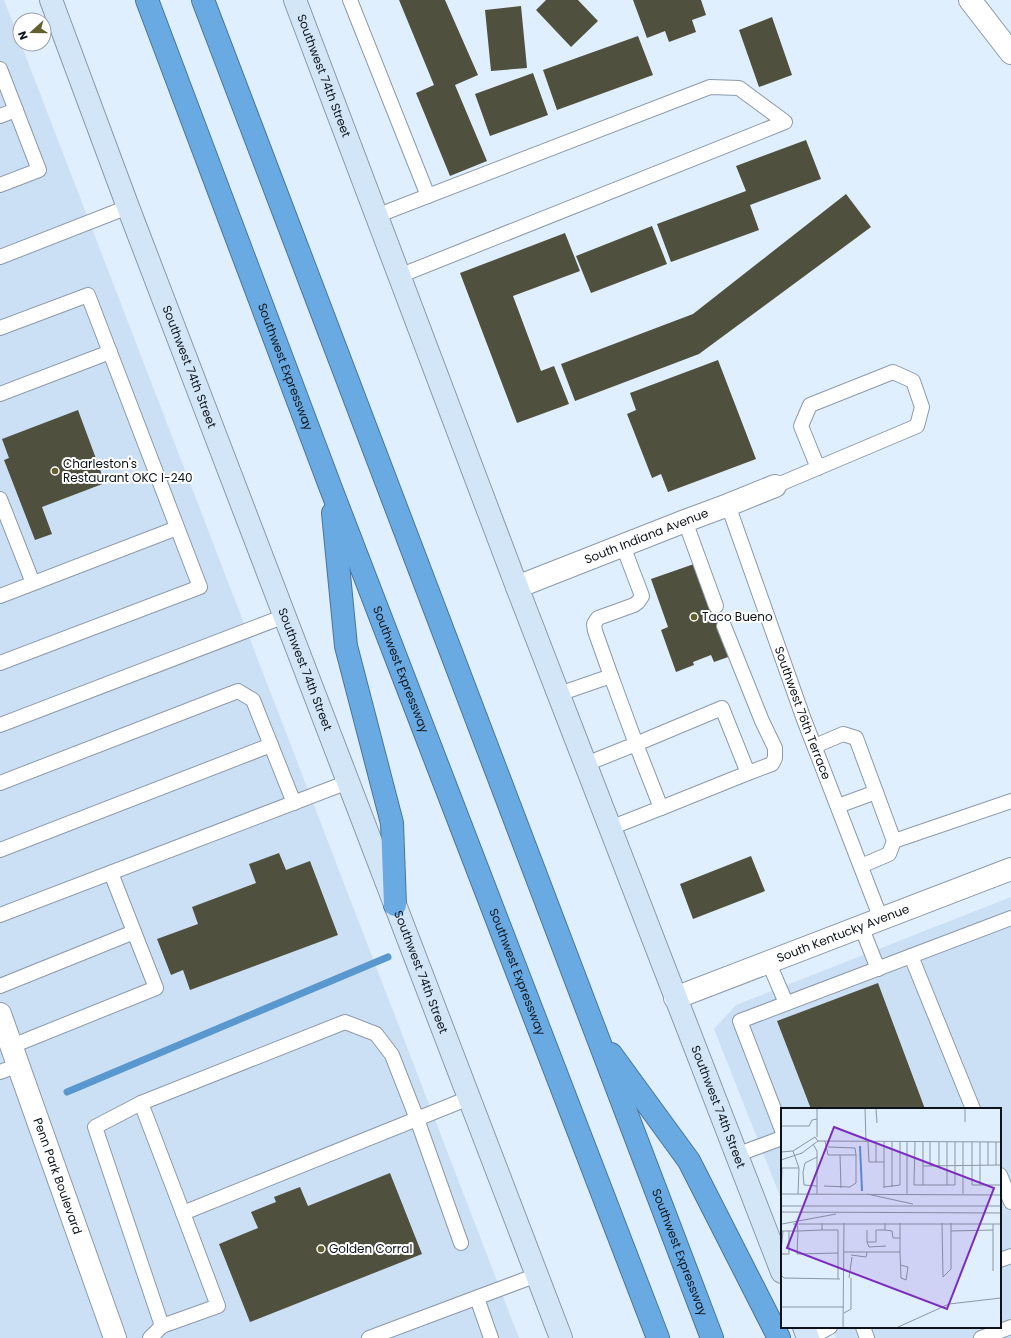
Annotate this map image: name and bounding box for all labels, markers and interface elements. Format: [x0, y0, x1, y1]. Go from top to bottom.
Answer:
north arrow [12, 12, 52, 52]
street label: Southwest 74th Street [293, 12, 355, 139]
text: N [14, 29, 32, 42]
street label: Southwest Expressway [254, 301, 317, 433]
street label: Southwest 74th Street [158, 303, 221, 431]
place label: Charleston's Restaurant OKC I-240 [63, 455, 193, 486]
marker: Charleston's Restaurant OKC I-240 [50, 466, 60, 476]
street label: South Indiana Avenue [582, 504, 711, 568]
street label: Southwest Expressway [369, 603, 433, 736]
street label: Southwest 74th Street [274, 605, 337, 733]
place label: Taco Bueno [702, 608, 773, 625]
marker: Taco Bueno [689, 612, 699, 622]
street label: Southwest 76th Terrace [771, 644, 835, 782]
street label: South Kentucky Avenue [774, 900, 912, 966]
street label: Southwest Expressway [485, 906, 550, 1038]
street label: Southwest 74th Street [390, 908, 453, 1036]
street label: Southwest 74th Street [687, 1043, 750, 1170]
inset map [781, 1108, 1001, 1328]
street label: Penn Park Boulevard [29, 1115, 87, 1237]
street label: Southwest Expressway [648, 1186, 712, 1319]
place label: Golden Corral [329, 1240, 412, 1257]
marker: Golden Corral [316, 1244, 326, 1254]

